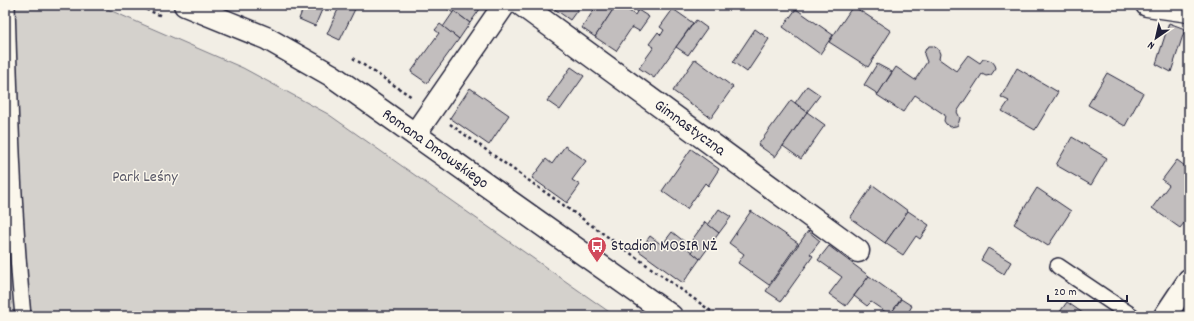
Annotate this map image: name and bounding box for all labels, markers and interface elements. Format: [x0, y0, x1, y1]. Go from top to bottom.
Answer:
north arrow [1136, 18, 1176, 58]
text: N [1144, 36, 1158, 53]
street label: Gimnastyczna [649, 94, 731, 162]
street label: Romana Dmowskiego [377, 103, 493, 195]
park label: Park Leśny [112, 166, 178, 189]
bus stop icon: Stadion MOSIR NŻ [586, 235, 608, 263]
place label: Stadion MOSIR NŻ [611, 235, 718, 258]
scale bar [1048, 277, 1127, 303]
text: 20 m [1054, 284, 1077, 301]

